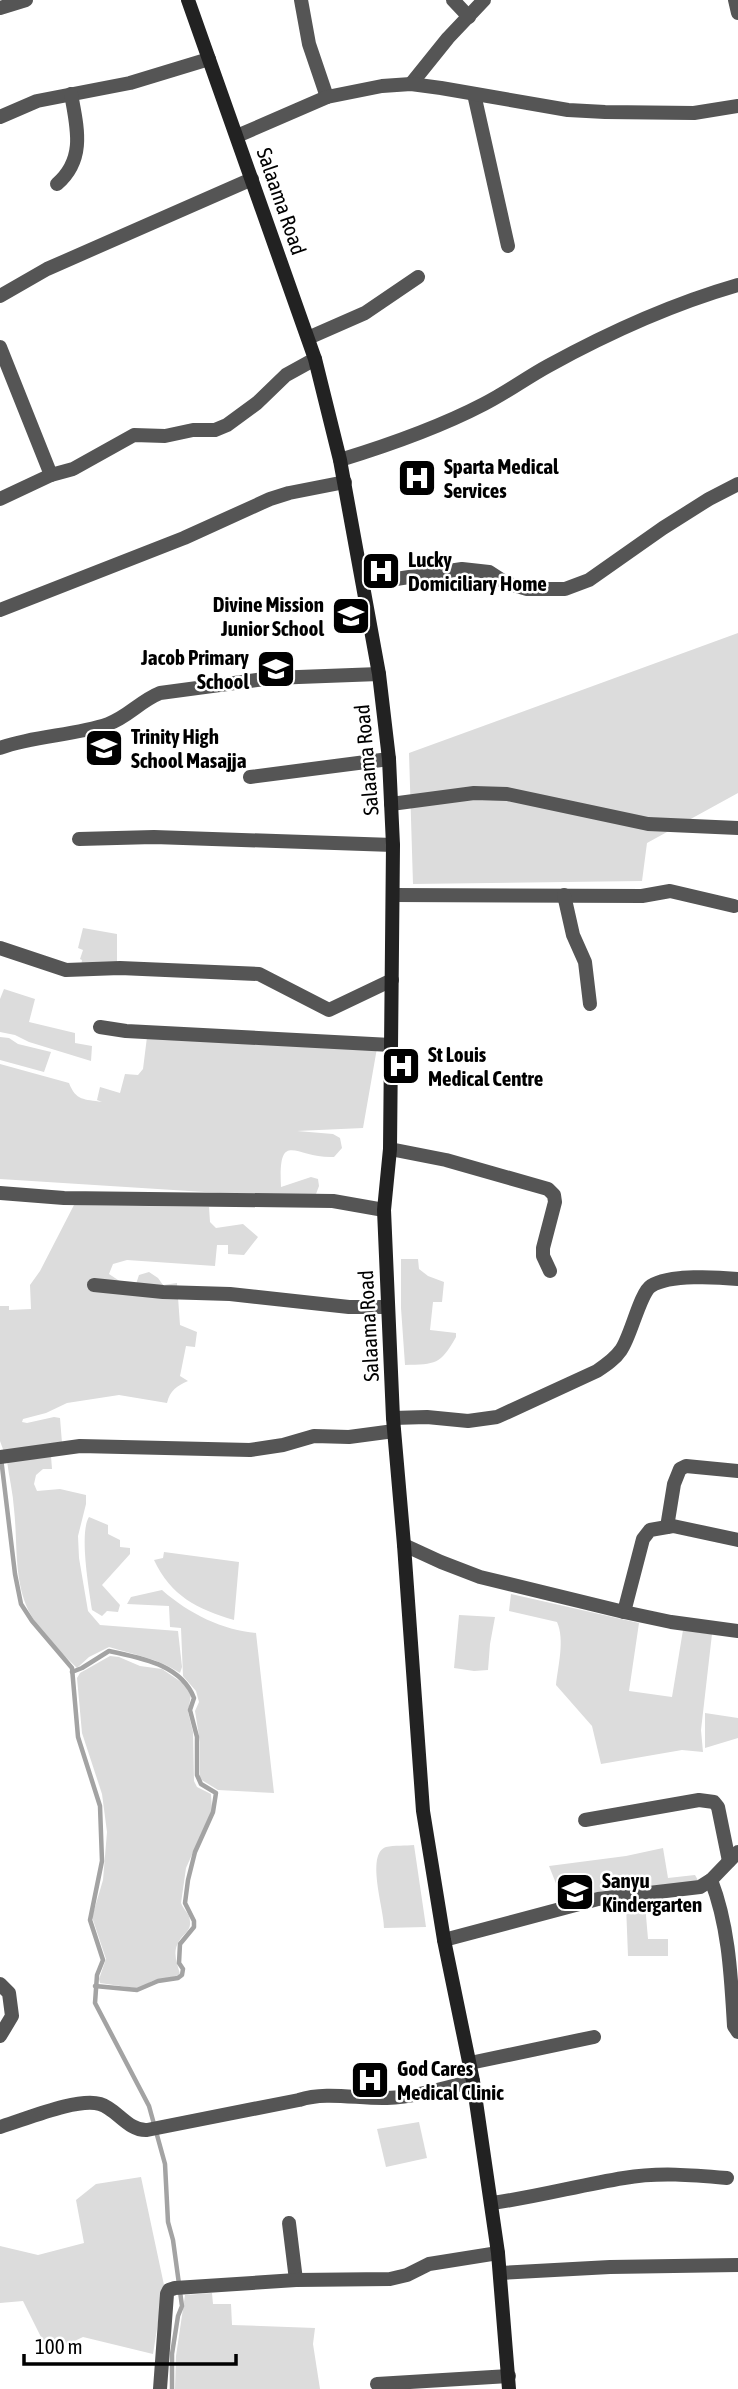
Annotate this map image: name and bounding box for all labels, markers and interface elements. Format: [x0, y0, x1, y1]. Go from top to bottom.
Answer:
street label: Salaama Road [252, 144, 312, 258]
place label: Sparta Medical Services [444, 454, 559, 502]
hospital icon: Sparta Medical Services [396, 457, 438, 499]
place label: Lucky Domiciliary Home [408, 547, 547, 595]
hospital icon: Lucky Domiciliary Home [360, 550, 402, 592]
place label: Divine Mission Junior School [213, 592, 324, 640]
school or university icon: Divine Mission Junior School [330, 595, 372, 637]
place label: Jacob Primary School [140, 645, 249, 693]
school or university icon: Jacob Primary School [255, 648, 297, 690]
street label: Salaama Road [349, 703, 383, 817]
place label: Trinity High School Masajja [131, 724, 247, 772]
school or university icon: Trinity High School Masajja [83, 727, 125, 769]
place label: St Louis Medical Centre [428, 1042, 543, 1090]
hospital icon: St Louis Medical Centre [380, 1045, 422, 1087]
street label: Salaama Road [353, 1270, 383, 1382]
place label: Sanyu Kindergarten [602, 1868, 702, 1916]
school or university icon: Sanyu Kindergarten [554, 1871, 596, 1913]
place label: God Cares Medical Clinic [397, 2056, 504, 2104]
hospital icon: God Cares Medical Clinic [349, 2059, 391, 2101]
scale bar [24, 2322, 236, 2366]
text: 100 m [35, 2334, 83, 2358]

